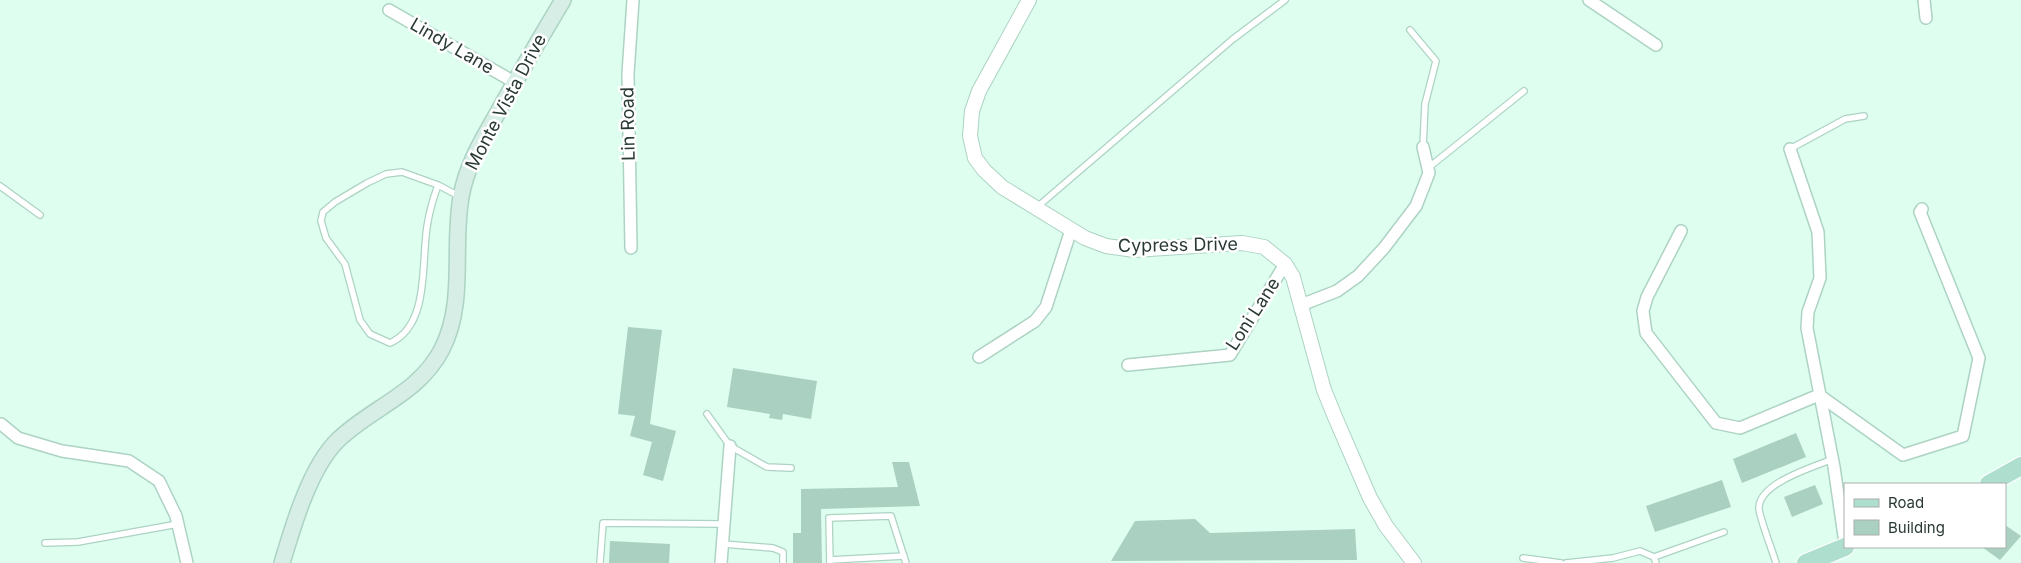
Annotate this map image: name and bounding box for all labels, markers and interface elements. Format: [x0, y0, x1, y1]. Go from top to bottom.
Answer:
street label: Lindy Lane [407, 13, 498, 78]
street label: Monte Vista Drive [461, 30, 550, 173]
street label: Lin Road [616, 87, 639, 161]
street label: Cypress Drive [1118, 233, 1238, 256]
street label: Loni Lane [1221, 273, 1284, 354]
legend [1844, 483, 2006, 548]
text: Road [1888, 493, 1924, 512]
text: Building [1888, 518, 1945, 537]

